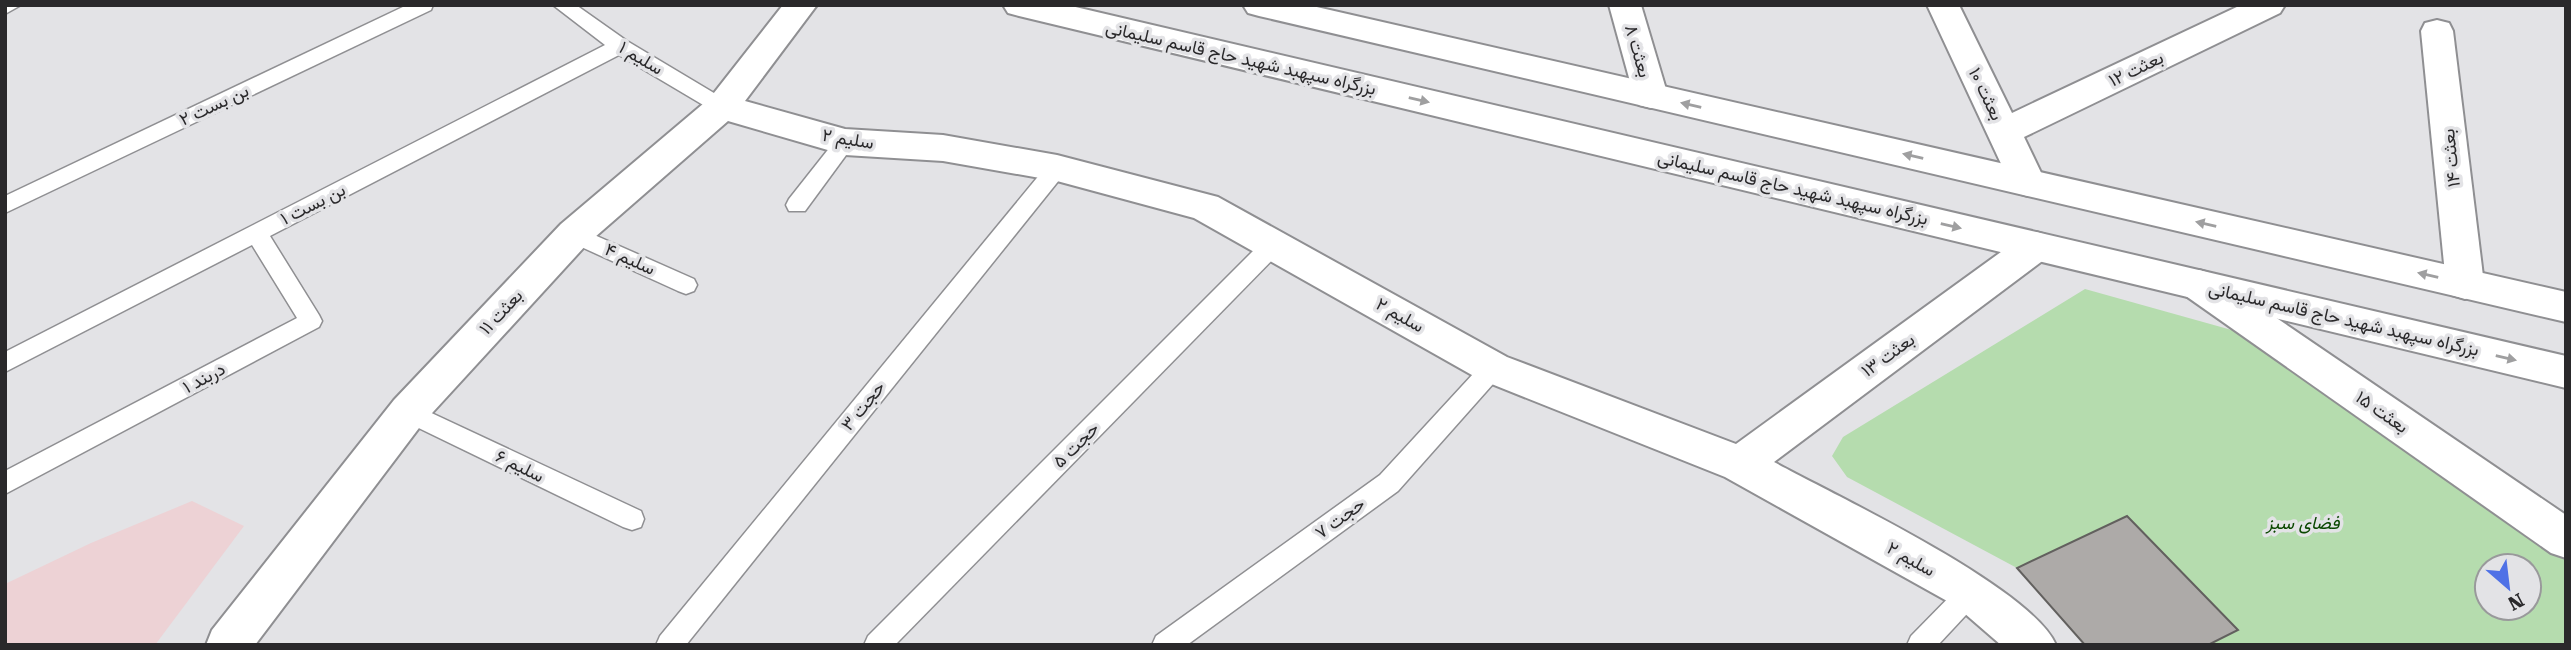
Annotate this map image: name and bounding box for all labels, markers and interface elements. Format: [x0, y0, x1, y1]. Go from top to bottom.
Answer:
street label: بزرگراه سپهبد شهید حاج قاسم سلیمانی [1103, 16, 1378, 101]
street label: بعثت ۸ [1621, 22, 1656, 80]
street label: سلیم ۱ [614, 36, 667, 81]
street label: بعثت ۱۲ [2105, 46, 2166, 91]
street label: بعثت ۱۰ [1965, 64, 2008, 124]
street label: بن بست ۲ [176, 79, 252, 131]
one-way arrow [1409, 95, 1431, 106]
one-way arrow [1680, 99, 1702, 110]
street label: سلیم ۲ [821, 124, 875, 155]
street label: بعثت ۱۴ [2437, 128, 2464, 188]
street label: بزرگراه سپهبد شهید حاج قاسم سلیمانی [1655, 146, 1930, 231]
one-way arrow [1902, 151, 1924, 162]
street label: بن بست ۱ [277, 178, 349, 230]
one-way arrow [2195, 218, 2217, 229]
one-way arrow [1940, 221, 1962, 232]
street label: سلیم ۴ [601, 238, 659, 281]
one-way arrow [2417, 270, 2439, 281]
street label: بزرگراه سپهبد شهید حاج قاسم سلیمانی [2206, 277, 2481, 362]
street label: بعثت ۱۱ [475, 285, 527, 338]
street label: سلیم ۲ [1372, 293, 1428, 338]
street label: بعثت ۱۳ [1857, 328, 1918, 381]
one-way arrow [2495, 352, 2517, 363]
street label: دربند ۱ [179, 358, 229, 398]
street label: حجت ۳ [836, 377, 889, 435]
street label: بعثت ۱۵ [2352, 386, 2413, 437]
street label: حجت ۵ [1048, 417, 1103, 472]
street label: سلیم ۶ [492, 445, 548, 488]
street label: حجت ۷ [1311, 493, 1369, 543]
park label: فضای سبز [2265, 512, 2340, 534]
street label: سلیم ۲ [1883, 537, 1939, 582]
north arrow [2473, 552, 2543, 622]
text: N [2504, 588, 2528, 615]

